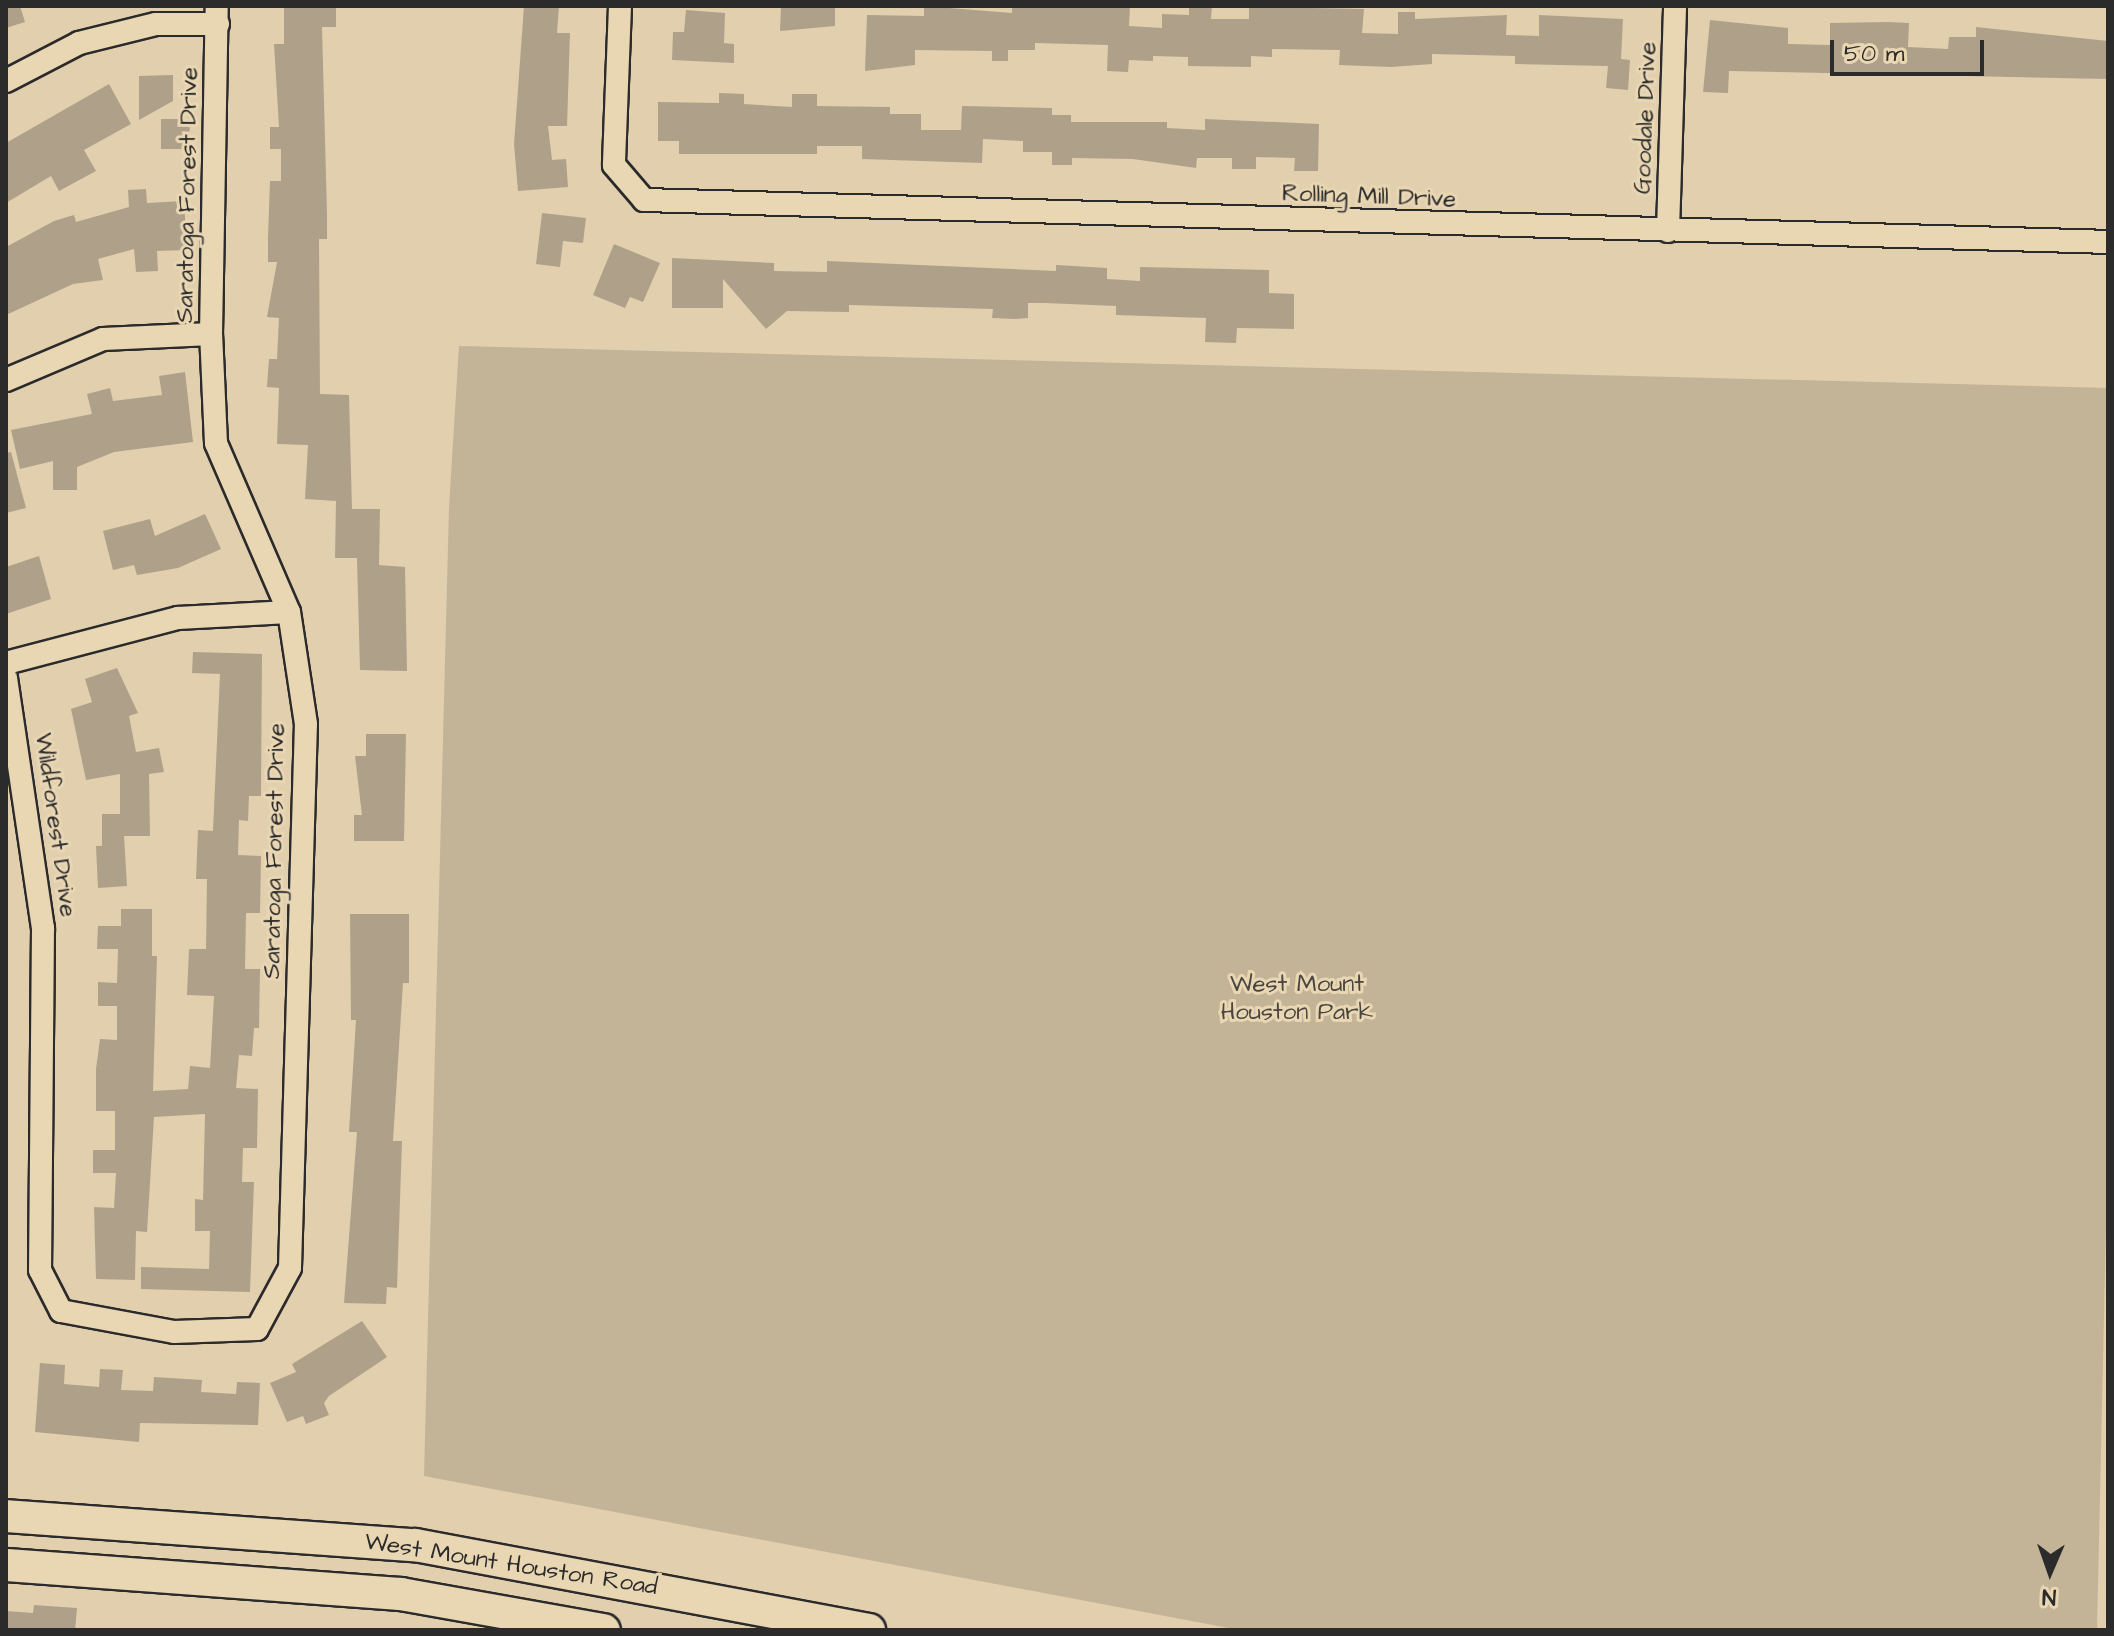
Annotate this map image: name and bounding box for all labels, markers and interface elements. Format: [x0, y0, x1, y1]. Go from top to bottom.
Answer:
scale bar [1834, 24, 1988, 74]
text: 50 m [1844, 37, 1904, 71]
street label: Goodale Drive [1629, 41, 1663, 195]
street label: Saratoga Forest Drive [171, 67, 205, 323]
street label: Rolling Mill Drive [1281, 180, 1457, 214]
street label: Saratoga Forest Drive [258, 723, 292, 979]
street label: Wildforest Drive [28, 731, 82, 919]
park label: West Mount Houston Park [1221, 971, 1373, 1027]
street label: West Mount Houston Road [363, 1528, 659, 1602]
north arrow [2010, 1532, 2090, 1612]
text: N [2042, 1581, 2057, 1612]

